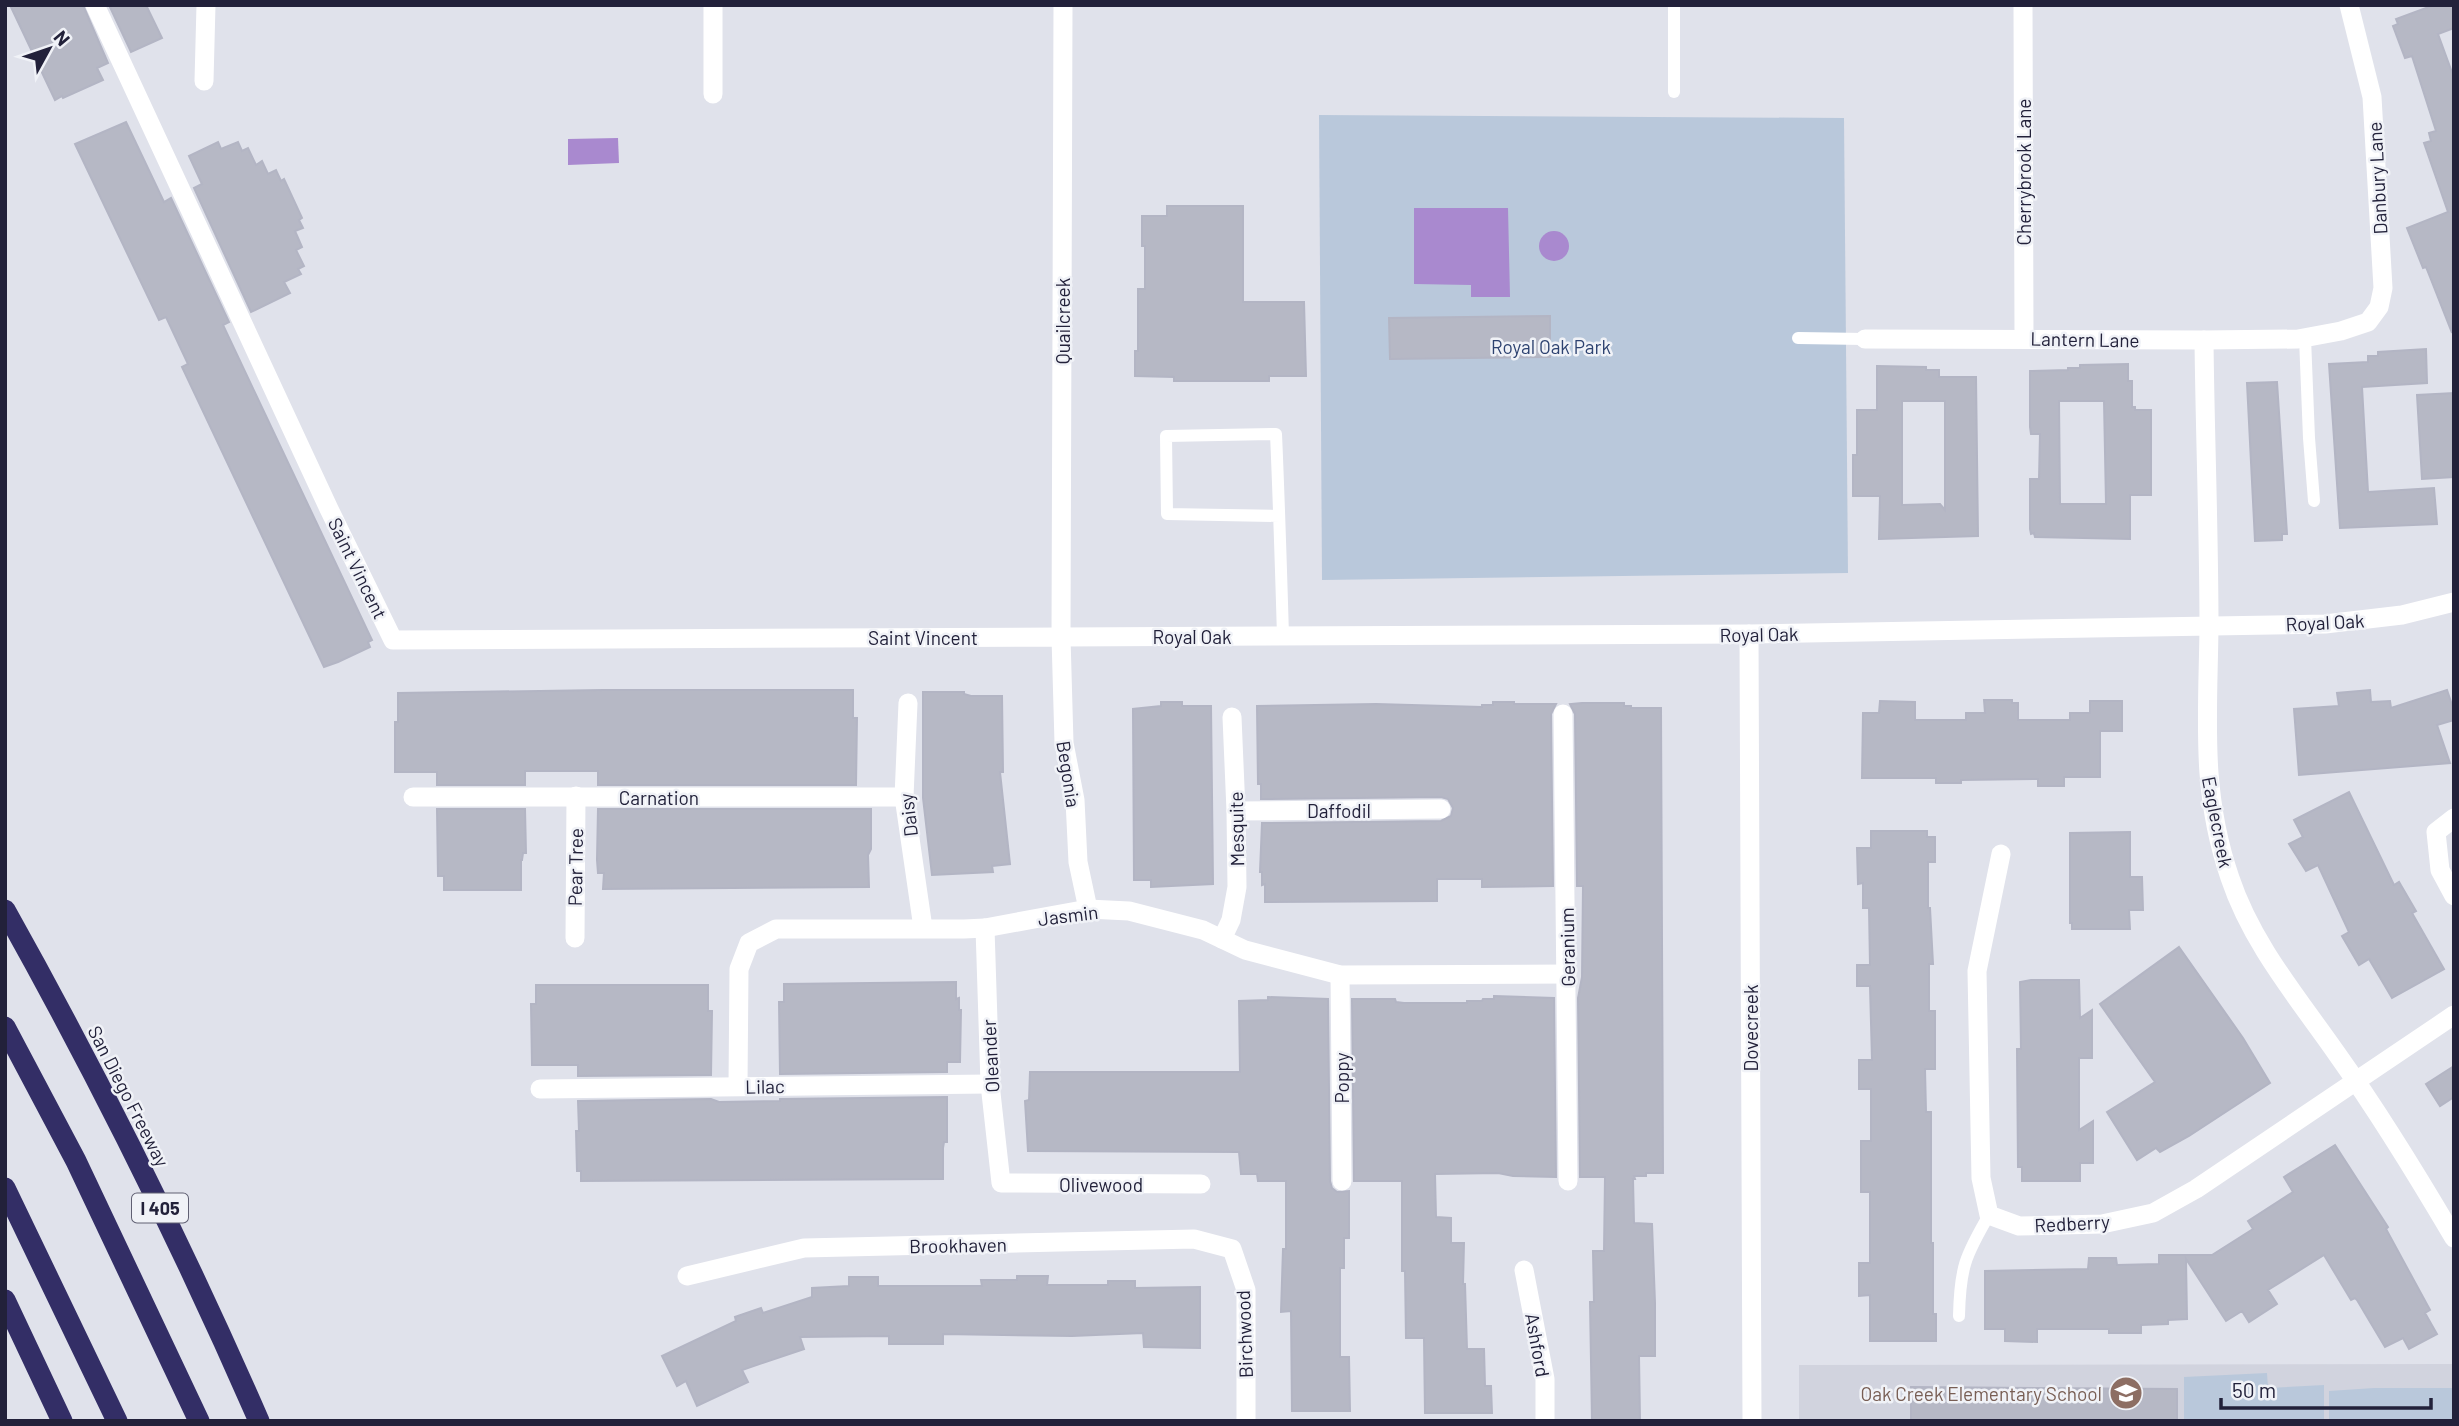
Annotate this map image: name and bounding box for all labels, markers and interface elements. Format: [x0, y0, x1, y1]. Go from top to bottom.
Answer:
north arrow [14, 14, 84, 84]
text: N [50, 26, 75, 50]
street label: Cherrybrook Lane [2012, 99, 2035, 245]
street label: Danbury Lane [2363, 121, 2391, 235]
street label: Quailcreek [1051, 278, 1074, 364]
street label: Lantern Lane [2030, 327, 2140, 351]
park label: Royal Oak Park [1491, 335, 1611, 358]
street label: Saint Vincent [324, 514, 392, 622]
street label: Royal Oak [2285, 608, 2365, 636]
street label: Royal Oak [1719, 622, 1799, 646]
street label: Royal Oak [1153, 625, 1231, 648]
street label: Saint Vincent [868, 626, 978, 649]
street label: Begonia [1052, 739, 1086, 809]
street label: Eaglecreek [2198, 774, 2238, 870]
street label: Carnation [619, 786, 699, 809]
street label: Mesquite [1224, 791, 1248, 867]
street label: Daisy [894, 792, 922, 838]
street label: Daffodil [1307, 799, 1371, 822]
street label: Pear Tree [563, 828, 587, 906]
street label: Jasmin [1037, 900, 1099, 930]
street label: Geranium [1555, 907, 1579, 987]
street label: Dovecreek [1739, 984, 1762, 1072]
street label: Oleander [977, 1019, 1003, 1093]
street label: San Diego Freeway [84, 1022, 175, 1171]
street label: Poppy [1330, 1052, 1353, 1103]
street label: Lilac [745, 1074, 785, 1098]
street label: Olivewood [1059, 1173, 1143, 1196]
road number: I 405 [132, 1194, 188, 1223]
street label: Redberry [2034, 1210, 2111, 1236]
street label: Brookhaven [909, 1233, 1007, 1257]
street label: Birchwood [1231, 1290, 1257, 1378]
street label: Ashford [1521, 1311, 1555, 1379]
scale bar [2221, 1366, 2431, 1410]
school or university icon: Oak Creek Elementary School [2107, 1374, 2145, 1412]
text: 50 m [2232, 1377, 2276, 1402]
place label: Oak Creek Elementary School [1861, 1382, 2102, 1405]

